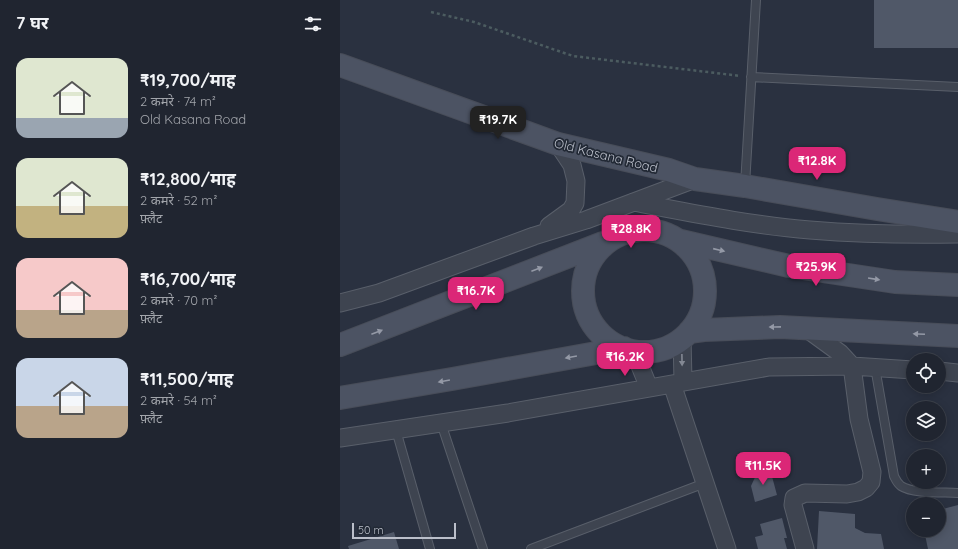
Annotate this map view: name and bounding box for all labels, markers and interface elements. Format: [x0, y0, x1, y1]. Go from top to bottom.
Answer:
text: 7 घर [16, 12, 49, 33]
icon: filters [302, 13, 324, 35]
text: ₹19,700/माह [140, 69, 236, 90]
icon: home [48, 74, 96, 122]
text: 2 कमरे · 74 m² [140, 93, 216, 109]
pin: ₹19.7K [465, 106, 531, 140]
text: Old Kasana Road [140, 111, 246, 127]
text: ₹19.7K [479, 111, 517, 127]
street label: Old Kasana Road [553, 134, 659, 176]
pin: ₹12.8K [784, 147, 850, 181]
text: ₹12.8K [798, 152, 836, 168]
text: ₹12,800/माह [140, 168, 236, 189]
icon: home [48, 174, 96, 222]
text: 2 कमरे · 52 m² [140, 192, 217, 208]
text: फ़्लैट [140, 210, 163, 226]
pin: ₹28.8K [598, 215, 664, 249]
text: ₹28.8K [611, 220, 651, 236]
one-way arrow [713, 247, 725, 253]
pin: ₹25.9K [783, 253, 849, 287]
text: ₹25.9K [796, 258, 836, 274]
one-way arrow [531, 265, 543, 271]
text: ₹16,700/माह [140, 268, 236, 289]
icon: home [48, 274, 96, 322]
one-way arrow [868, 276, 880, 282]
pin: ₹16.7K [443, 277, 509, 311]
text: ₹16.7K [457, 282, 495, 298]
text: 2 कमरे · 70 m² [140, 292, 217, 308]
text: फ़्लैट [140, 310, 163, 326]
one-way arrow [768, 324, 781, 330]
one-way arrow [371, 328, 383, 334]
one-way arrow [912, 331, 925, 337]
pin: ₹16.2K [592, 343, 658, 377]
text: ₹16.2K [606, 348, 644, 364]
map controls [906, 353, 946, 537]
button: locate [906, 353, 946, 393]
one-way arrow [679, 354, 685, 367]
one-way arrow [565, 355, 578, 361]
text: ₹11,500/माह [140, 368, 233, 389]
icon: home [48, 374, 96, 422]
one-way arrow [438, 378, 450, 384]
text: 2 कमरे · 54 m² [140, 392, 217, 408]
button: layers [906, 401, 946, 441]
text: फ़्लैट [140, 410, 163, 426]
button: + [906, 449, 946, 489]
pin: ₹11.5K [730, 452, 796, 486]
text: ₹11.5K [745, 457, 781, 473]
button: − [906, 497, 946, 537]
scale bar [352, 521, 456, 540]
text: 50 m [358, 523, 384, 537]

